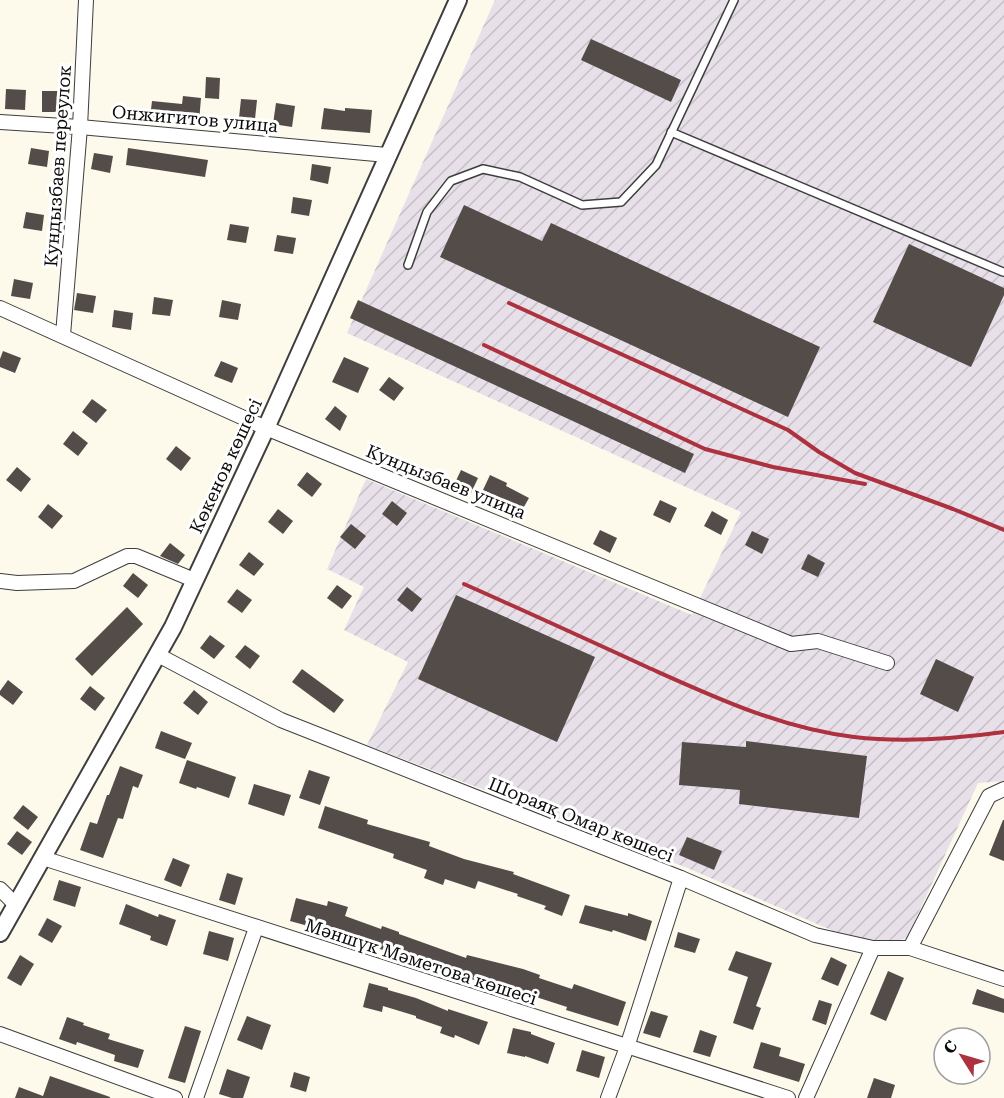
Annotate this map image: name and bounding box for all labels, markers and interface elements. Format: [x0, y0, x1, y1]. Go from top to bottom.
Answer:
street label: Кундызбаев переулок [40, 64, 75, 268]
street label: Онжигитов улица [111, 101, 279, 136]
street label: Көкенов көшесі [185, 395, 266, 537]
street label: Кундызбаев улица [363, 440, 529, 523]
street label: Шораяқ Омар көшесі [485, 773, 677, 866]
street label: Мәншүк Мәметова көшесі [302, 914, 540, 1009]
north arrow [932, 1026, 992, 1086]
text: С [939, 1037, 961, 1057]

